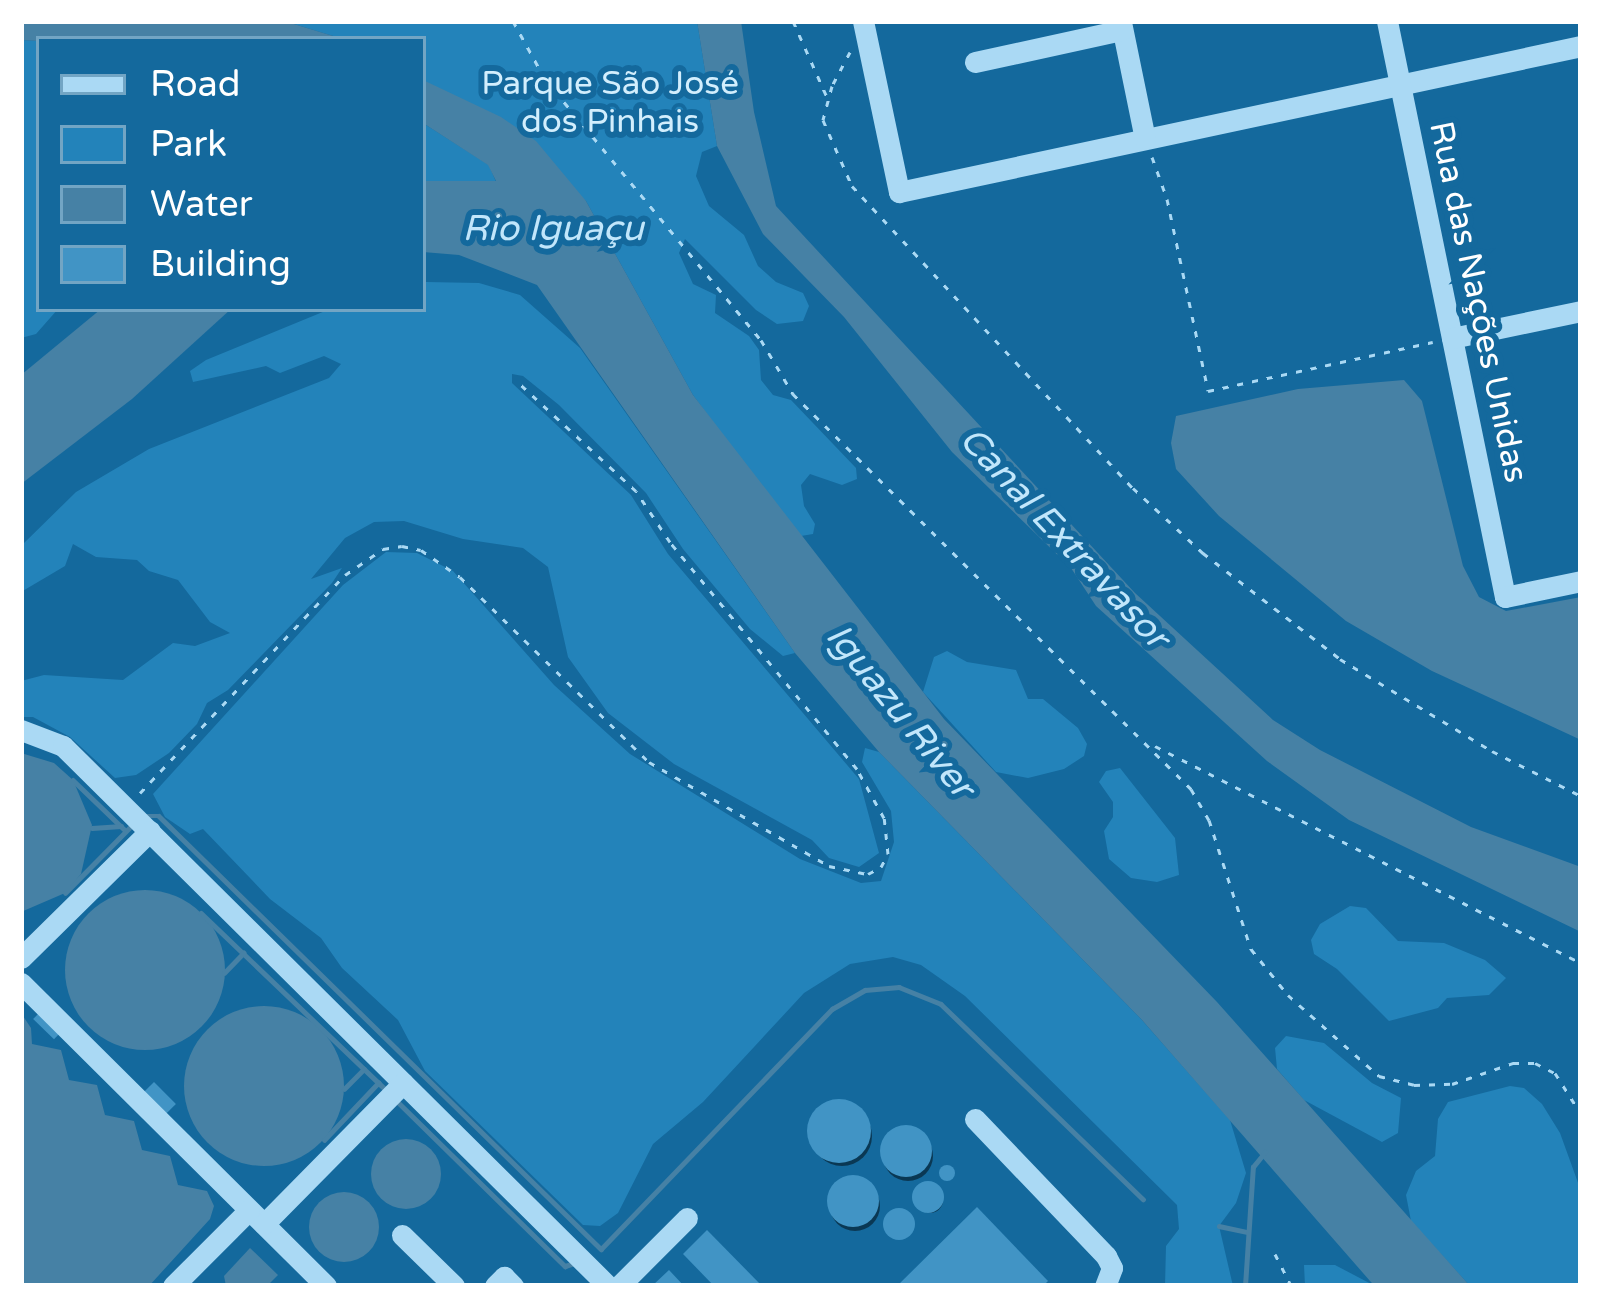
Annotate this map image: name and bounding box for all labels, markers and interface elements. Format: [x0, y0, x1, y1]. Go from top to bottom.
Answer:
legend [36, 36, 426, 312]
text: Road [150, 63, 240, 106]
park label: Parque São José dos Pinhais [481, 64, 739, 142]
street label: Rua das Nações Unidas [1420, 118, 1536, 486]
text: Park [150, 123, 227, 166]
text: Water [150, 183, 252, 226]
water label: Rio Iguaçu [462, 207, 644, 251]
text: Building [150, 243, 291, 286]
water label: Canal Extravasor [950, 418, 1178, 658]
water label: Iguazu River [817, 615, 983, 807]

